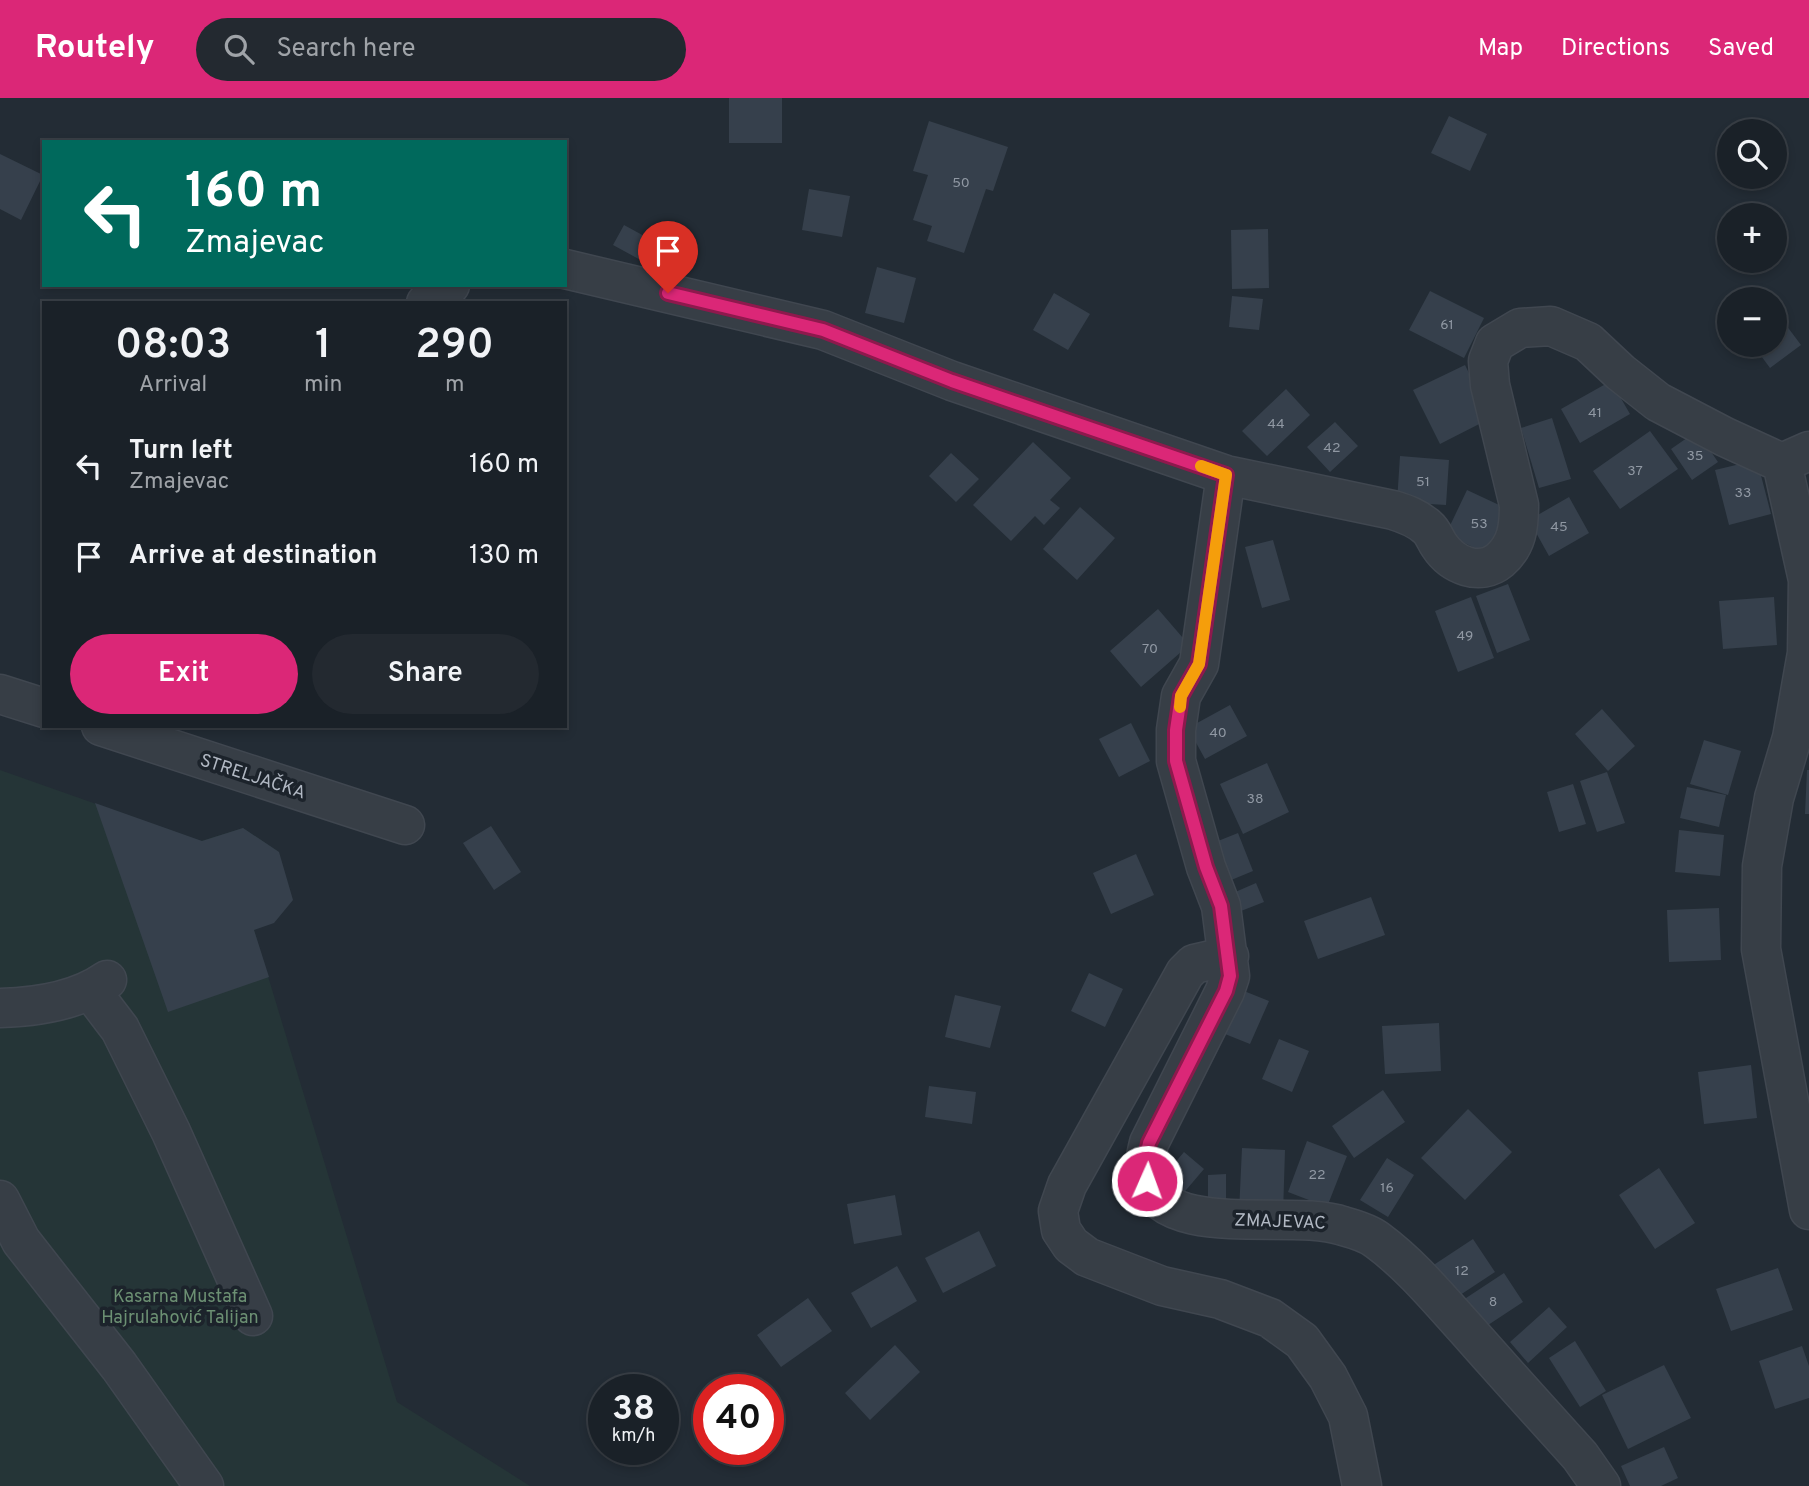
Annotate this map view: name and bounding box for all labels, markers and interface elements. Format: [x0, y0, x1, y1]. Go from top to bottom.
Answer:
search box [196, 18, 686, 81]
text: Routely [35, 28, 154, 70]
icon: search [220, 30, 258, 68]
text: Search here [276, 33, 415, 66]
text: Map [1478, 34, 1523, 64]
text: Directions [1561, 34, 1670, 64]
text: Saved [1708, 34, 1774, 64]
map controls [1717, 119, 1787, 357]
button: search [1717, 119, 1787, 189]
text: 160 m [185, 163, 322, 225]
icon: left [70, 168, 161, 259]
house number: 50 [952, 175, 970, 192]
button: + [1717, 203, 1787, 273]
pin [638, 221, 698, 293]
text: Zmajevac [185, 224, 325, 264]
icon: arrive [649, 232, 687, 270]
button: − [1717, 287, 1787, 357]
house number: 61 [1440, 317, 1454, 334]
text: 08:03 [115, 320, 231, 373]
text: 1 [315, 320, 331, 373]
text: 290 [415, 320, 494, 373]
text: Arrival [139, 371, 207, 400]
text: min [304, 371, 342, 400]
text: m [445, 371, 464, 400]
house number: 41 [1588, 405, 1602, 422]
house number: 44 [1267, 416, 1285, 433]
text: Turn left [129, 435, 233, 468]
house number: 42 [1323, 440, 1341, 457]
icon: left [70, 447, 108, 485]
house number: 35 [1686, 448, 1704, 465]
text: 160 m [469, 449, 539, 482]
house number: 37 [1627, 463, 1643, 480]
text: Zmajevac [129, 468, 229, 497]
house number: 51 [1416, 474, 1430, 491]
house number: 33 [1735, 485, 1751, 502]
house number: 53 [1470, 516, 1488, 533]
house number: 45 [1550, 519, 1568, 536]
icon: arrive [70, 538, 108, 576]
text: Arrive at destination [129, 540, 377, 573]
text: 130 m [469, 540, 539, 573]
house number: 49 [1457, 628, 1473, 645]
button: Exit [70, 634, 298, 714]
button: Share [312, 634, 539, 714]
house number: 70 [1142, 641, 1158, 658]
house number: 40 [1209, 725, 1227, 742]
street label: STRELJAČKA [197, 748, 309, 805]
house number: 38 [1247, 791, 1263, 808]
position arrow [1110, 1144, 1184, 1218]
house number: 22 [1308, 1167, 1326, 1184]
house number: 16 [1380, 1180, 1394, 1197]
street label: ZMAJEVAC [1234, 1209, 1326, 1236]
house number: 12 [1455, 1263, 1469, 1280]
park label: Kasarna Mustafa Hajrulahović Talijan [101, 1286, 259, 1330]
house number: 8 [1489, 1294, 1497, 1311]
speed limit sign: 40 [693, 1374, 784, 1465]
text: 38 [612, 1388, 655, 1432]
text: km/h [612, 1425, 655, 1448]

